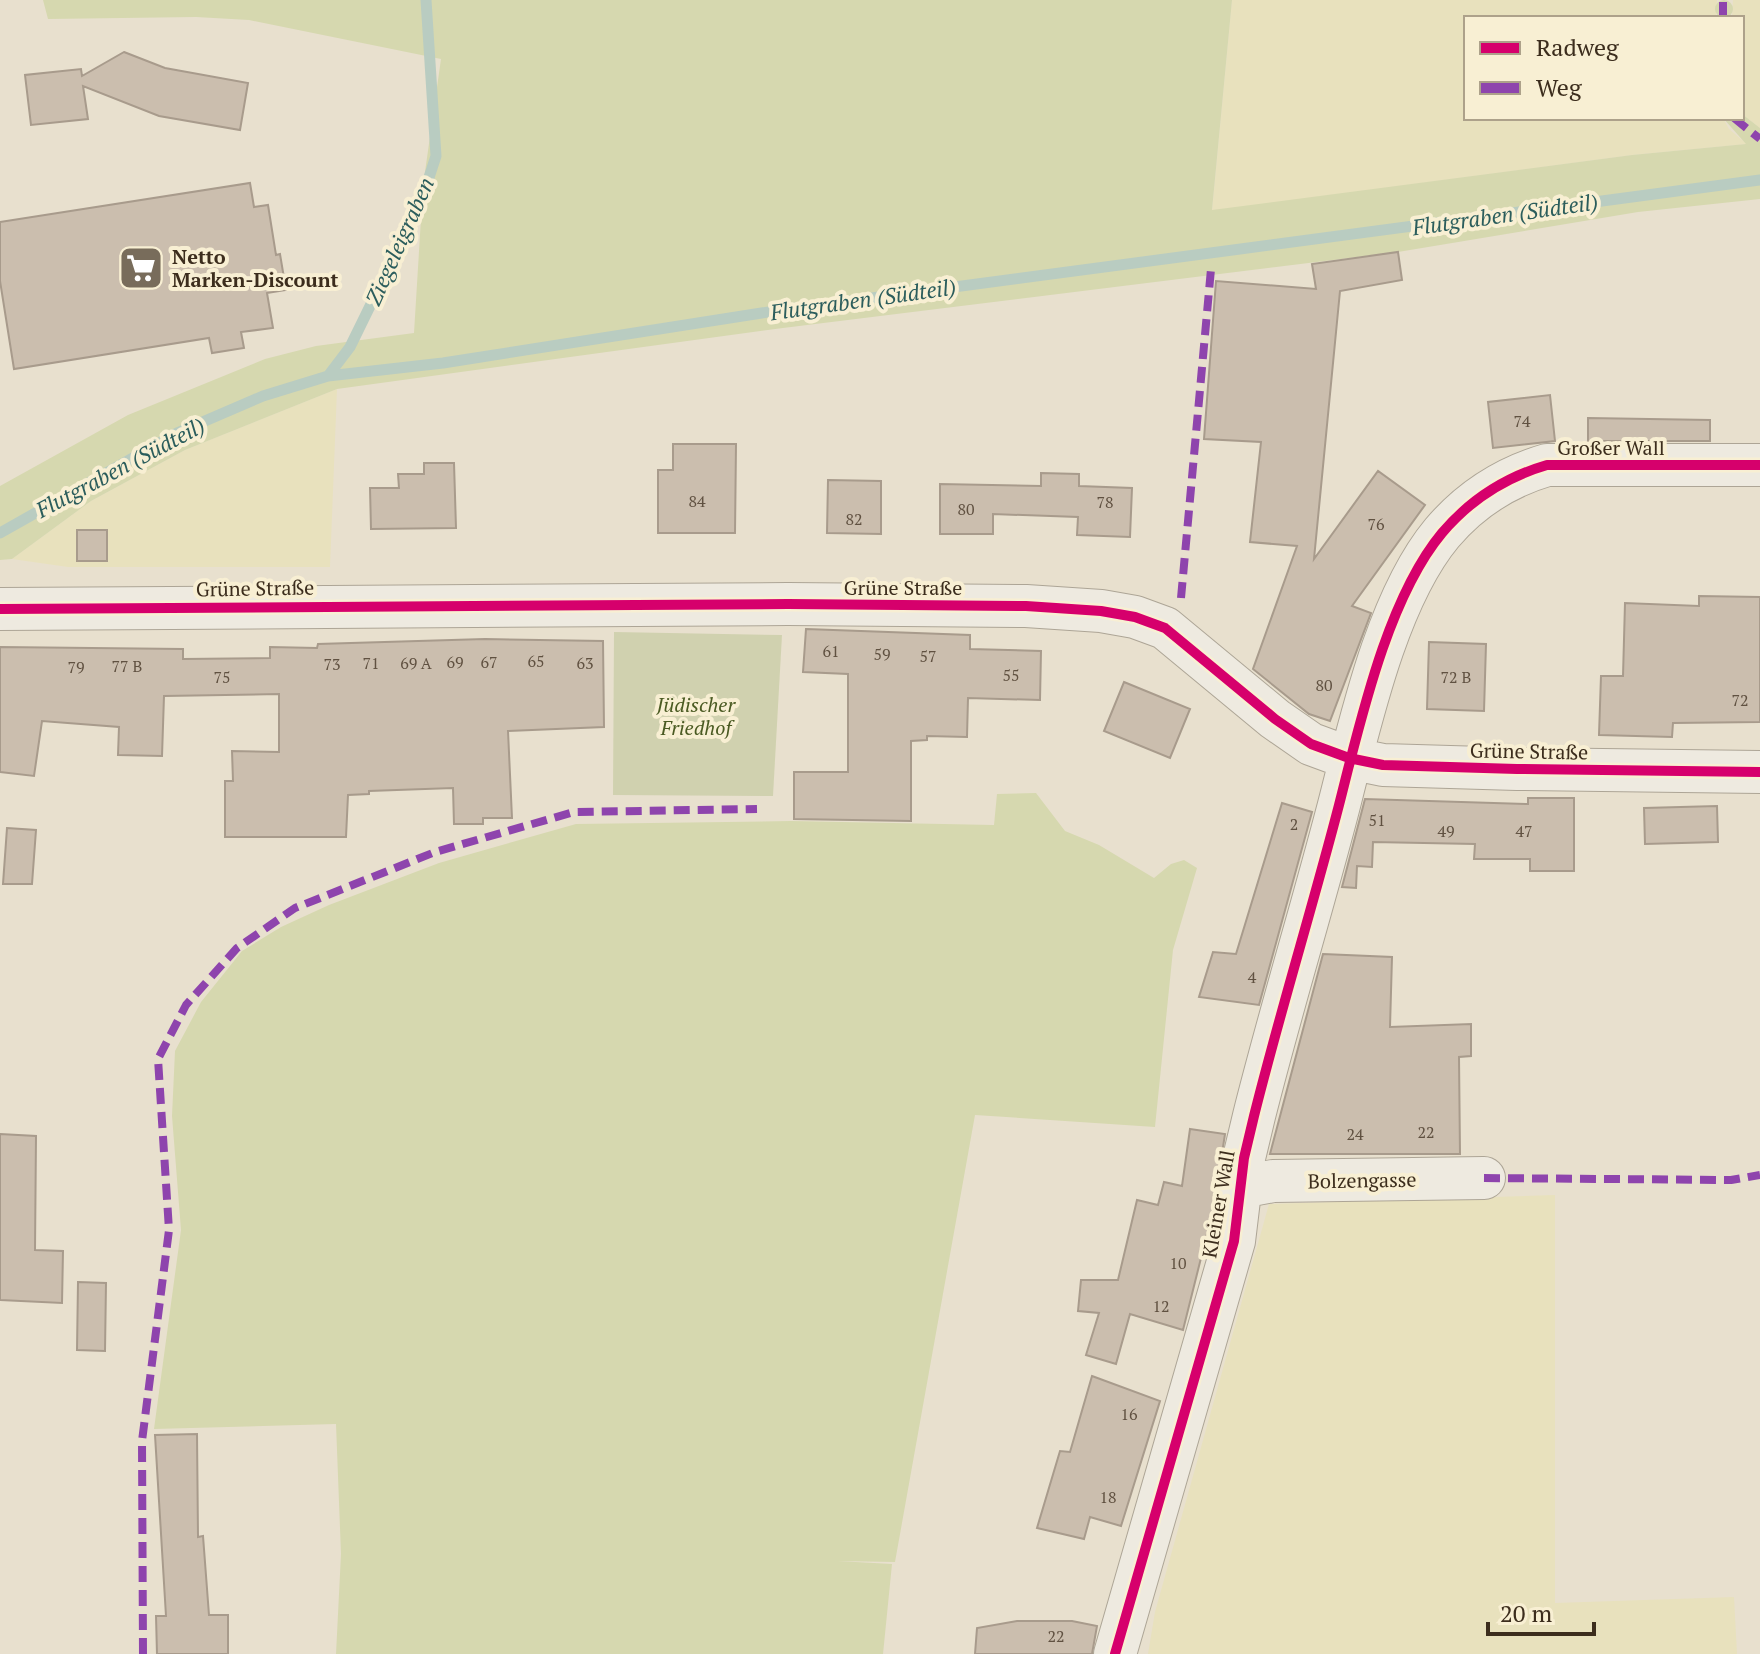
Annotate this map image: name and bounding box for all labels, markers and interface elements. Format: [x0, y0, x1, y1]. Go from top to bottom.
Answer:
legend [1464, 16, 1744, 120]
text: Radweg [1536, 31, 1619, 63]
text: Weg [1536, 71, 1582, 103]
water label: Ziegeleigraben [358, 173, 440, 309]
water label: Flutgraben (Südteil) [1409, 187, 1600, 242]
place label: Netto Marken-Discount [172, 243, 339, 293]
supermarket icon: Netto Marken-Discount [117, 244, 165, 292]
water label: Flutgraben (Südteil) [767, 272, 958, 327]
water label: Flutgraben (Südteil) [30, 410, 209, 524]
house number: 74 [1513, 410, 1531, 432]
street label: Großer Wall [1557, 434, 1665, 461]
house number: 84 [688, 490, 706, 512]
house number: 78 [1096, 491, 1114, 513]
house number: 80 [957, 498, 975, 520]
house number: 82 [845, 508, 863, 530]
house number: 76 [1367, 513, 1385, 535]
street label: Grüne Straße [196, 573, 314, 603]
street label: Grüne Straße [844, 574, 962, 601]
house number: 61 [822, 640, 840, 662]
house number: 59 [873, 643, 891, 665]
house number: 57 [919, 645, 937, 667]
house number: 65 [527, 650, 545, 672]
house number: 69 [446, 651, 464, 673]
house number: 67 [480, 651, 498, 673]
house number: 71 [362, 652, 380, 674]
house number: 69 A [400, 652, 432, 674]
house number: 63 [576, 652, 594, 674]
house number: 73 [323, 653, 341, 675]
house number: 77 B [112, 655, 142, 677]
house number: 79 [67, 656, 85, 678]
house number: 55 [1002, 664, 1020, 686]
house number: 75 [213, 666, 231, 688]
house number: 72 B [1441, 666, 1471, 688]
house number: 80 [1315, 674, 1333, 696]
house number: 72 [1731, 689, 1749, 711]
park label: Jüdischer Friedhof [656, 691, 736, 741]
street label: Grüne Straße [1470, 736, 1588, 766]
house number: 51 [1368, 809, 1386, 831]
house number: 2 [1290, 813, 1298, 835]
house number: 49 [1437, 820, 1455, 842]
house number: 47 [1515, 820, 1533, 842]
house number: 4 [1248, 966, 1257, 988]
house number: 22 [1417, 1121, 1435, 1143]
house number: 24 [1346, 1123, 1364, 1145]
street label: Kleiner Wall [1195, 1148, 1241, 1260]
street label: Bolzengasse [1307, 1166, 1417, 1194]
house number: 10 [1169, 1252, 1187, 1274]
house number: 12 [1152, 1295, 1170, 1317]
house number: 16 [1120, 1403, 1138, 1425]
house number: 18 [1099, 1486, 1117, 1508]
scale bar [1488, 1586, 1594, 1636]
text: 20 m [1500, 1597, 1552, 1629]
house number: 22 [1047, 1625, 1065, 1647]

